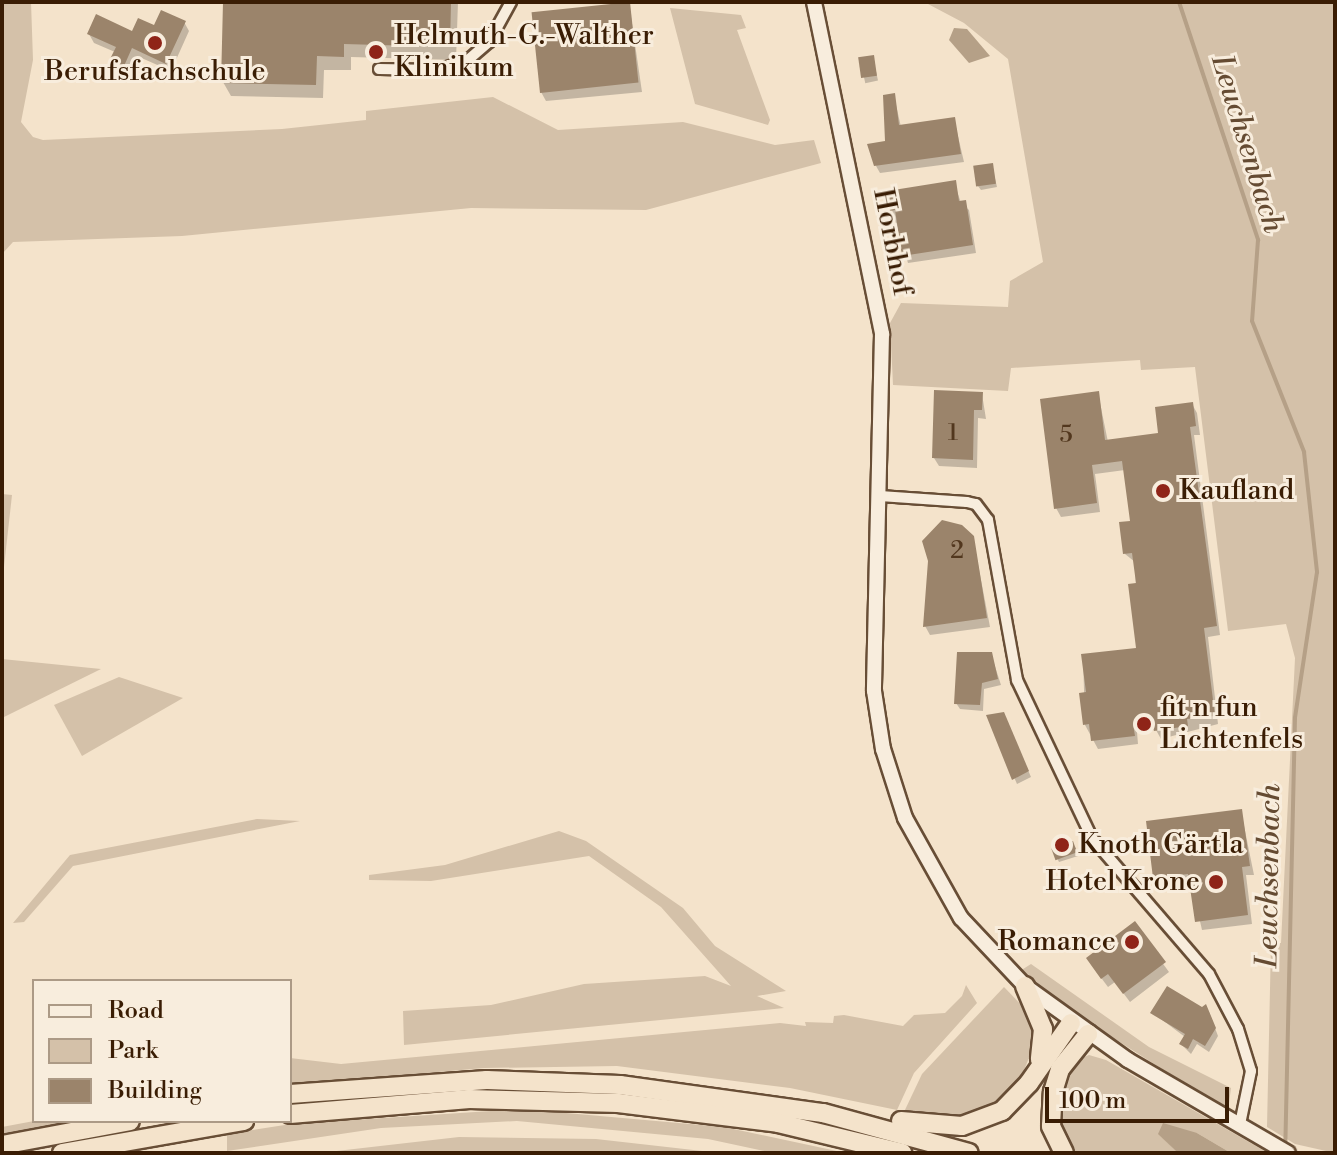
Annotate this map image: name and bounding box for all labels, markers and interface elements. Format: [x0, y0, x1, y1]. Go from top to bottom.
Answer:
place label: Helmuth-G.-Walther Klinikum [394, 19, 654, 85]
marker: Berufsfachschule [146, 34, 164, 52]
marker: Helmuth-G.-Walther Klinikum [365, 41, 387, 63]
water label: Leuchsenbach [1203, 51, 1291, 237]
place label: Berufsfachschule [44, 55, 266, 89]
street label: Horbhof [865, 186, 919, 298]
house number: 1 [948, 420, 958, 448]
house number: 5 [1059, 422, 1073, 450]
place label: Kaufland [1179, 474, 1294, 508]
marker: Kaufland [1154, 482, 1172, 500]
house number: 2 [950, 538, 964, 566]
place label: fit n fun Lichtenfels [1160, 691, 1303, 757]
marker: fit n fun Lichtenfels [1135, 715, 1153, 733]
water label: Leuchsenbach [1249, 784, 1289, 968]
place label: Knoth Gärtla [1078, 828, 1244, 862]
marker: Knoth Gärtla [1053, 836, 1071, 854]
place label: Hotel Krone [1045, 865, 1200, 899]
marker: Hotel Krone [1207, 873, 1225, 891]
place label: Romance [997, 925, 1116, 959]
marker: Romance [1123, 933, 1141, 951]
legend [32, 979, 292, 1123]
text: Road [108, 996, 164, 1026]
text: Park [108, 1036, 158, 1066]
scale bar [1049, 1071, 1233, 1121]
text: Building [108, 1076, 202, 1106]
text: 100 m [1059, 1086, 1126, 1116]

